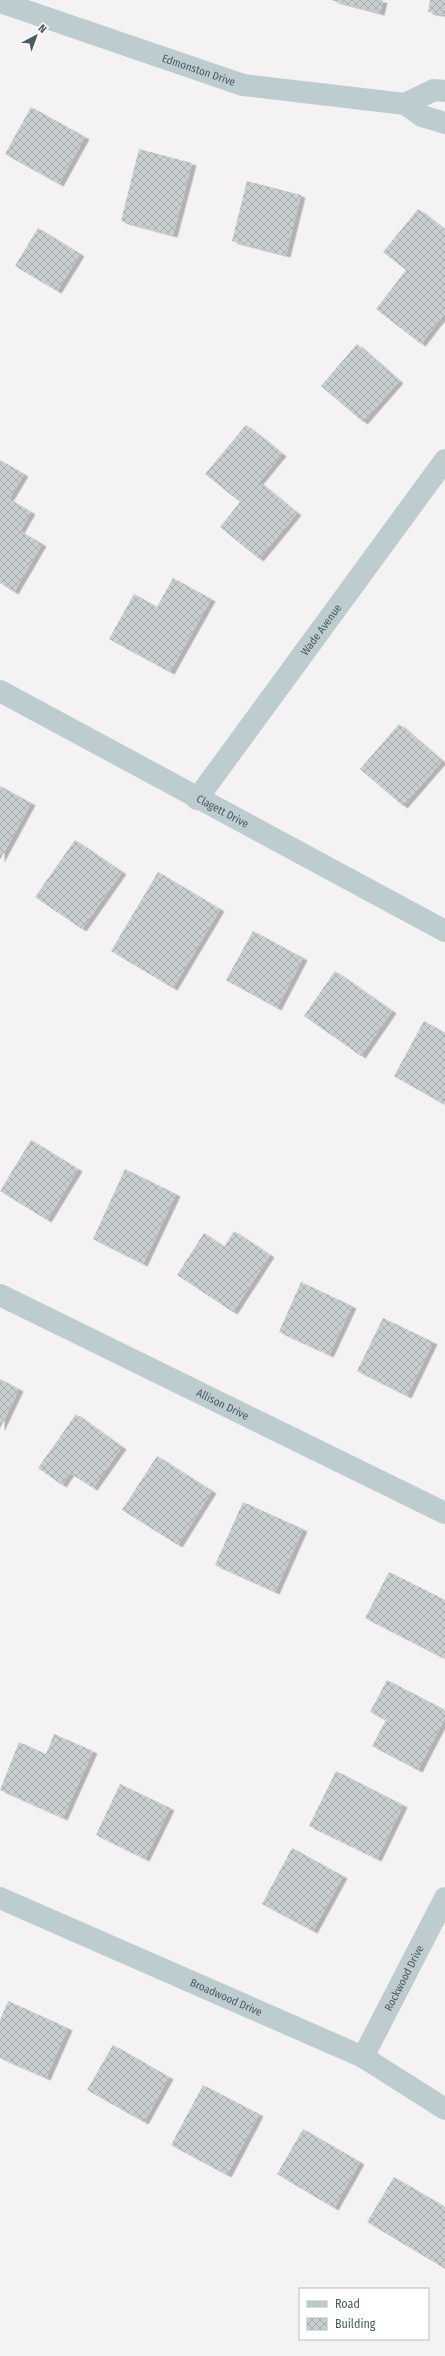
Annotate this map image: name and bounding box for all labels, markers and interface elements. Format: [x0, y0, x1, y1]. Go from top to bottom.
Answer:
north arrow [16, 16, 56, 56]
text: N [35, 22, 49, 36]
street label: Edmonston Drive [160, 52, 237, 89]
street label: Wade Avenue [298, 602, 344, 658]
street label: Clagett Drive [194, 792, 251, 831]
street label: Allison Drive [194, 1386, 251, 1423]
street label: Rockwood Drive [382, 1943, 427, 2013]
street label: Broadwood Drive [188, 1976, 264, 2019]
legend [299, 2288, 429, 2340]
text: Road [335, 2297, 360, 2311]
text: Building [335, 2317, 376, 2331]

